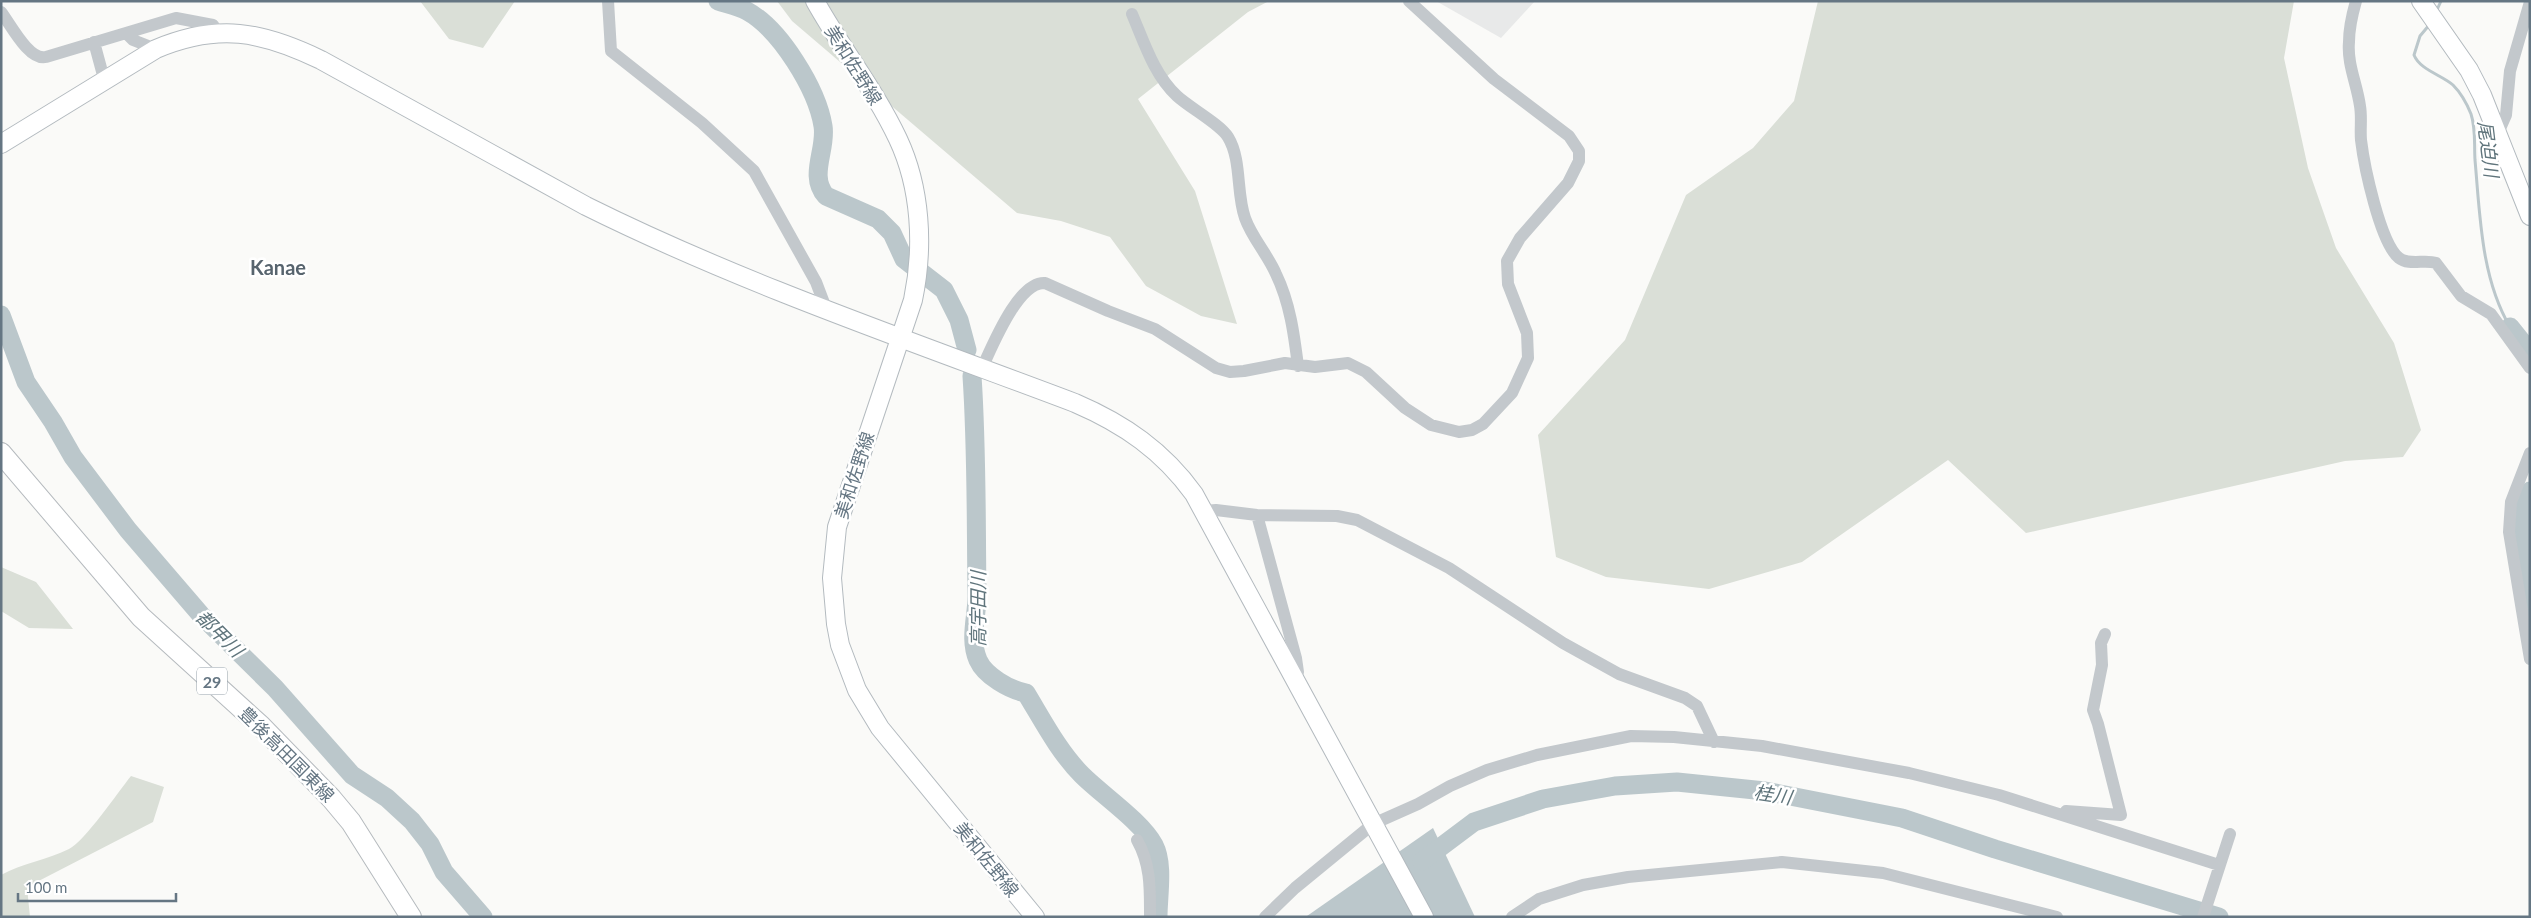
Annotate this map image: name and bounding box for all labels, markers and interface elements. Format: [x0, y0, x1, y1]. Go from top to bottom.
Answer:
street label: 美和佐野線 [821, 21, 887, 109]
water label: 尾迫川 [2474, 119, 2504, 181]
district label: Kanae [250, 255, 306, 279]
street label: 美和佐野線 [830, 429, 878, 521]
water label: 高宇田川 [966, 569, 989, 647]
water label: 都甲川 [192, 605, 250, 663]
road number: 29 [197, 668, 227, 694]
street label: 豊後高田国東線 [235, 702, 339, 806]
water label: 桂川 [1752, 780, 1796, 809]
street label: 美和佐野線 [950, 817, 1024, 901]
scale bar [18, 870, 175, 902]
text: 100 m [25, 878, 67, 896]

